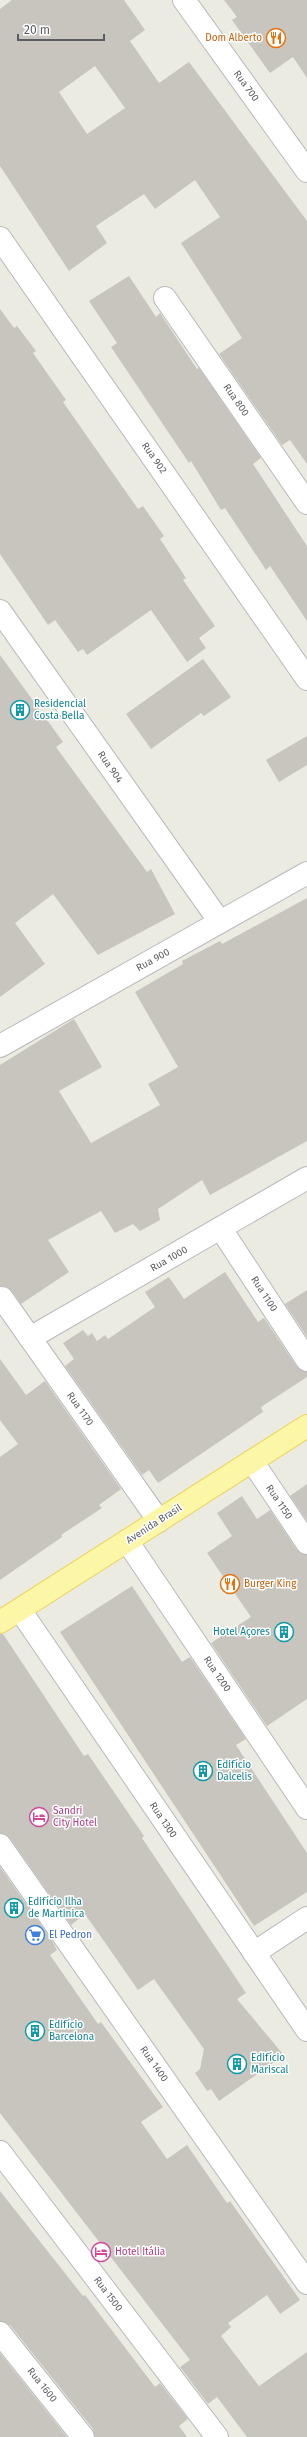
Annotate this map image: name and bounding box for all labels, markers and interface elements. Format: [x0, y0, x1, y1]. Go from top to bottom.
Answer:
scale bar [18, 16, 104, 42]
text: 20 m [24, 23, 50, 37]
restaurant icon: Dom Alberto [265, 27, 287, 49]
place label: Dom Alberto [205, 32, 262, 44]
street label: Rua 700 [231, 68, 262, 104]
street label: Rua 800 [221, 382, 252, 419]
street label: Rua 902 [139, 440, 169, 476]
place label: Residencial Costa Bella [34, 698, 86, 722]
building icon: Residencial Costa Bella [9, 699, 31, 721]
street label: Rua 904 [95, 749, 126, 786]
street label: Rua 900 [134, 946, 172, 974]
street label: Rua 1000 [148, 1243, 190, 1274]
street label: Rua 1100 [248, 1274, 280, 1314]
street label: Rua 1170 [64, 1390, 96, 1429]
street label: Rua 1150 [263, 1482, 295, 1522]
street label: Avenida Brasil [124, 1501, 184, 1547]
restaurant icon: Burger King [219, 1573, 241, 1595]
place label: Burger King [244, 1578, 297, 1590]
building icon: Hotel Açores [273, 1621, 295, 1643]
place label: Hotel Açores [213, 1626, 270, 1638]
street label: Rua 1200 [201, 1654, 234, 1694]
place label: Edifício Dalcelis [217, 1758, 252, 1783]
building icon: Edifício Dalcelis [192, 1760, 214, 1782]
street label: Rua 1300 [147, 1800, 180, 1840]
place label: Sandri City Hotel [53, 1805, 97, 1829]
hotel icon: Sandri City Hotel [28, 1806, 50, 1828]
place label: Edifício Ilha de Martinica [28, 1895, 84, 1920]
building icon: Edifício Ilha de Martinica [3, 1897, 25, 1919]
supermarket icon: El Pedron [24, 1924, 46, 1946]
place label: El Pedron [49, 1929, 92, 1941]
place label: Edifício Barcelona [49, 2018, 94, 2043]
building icon: Edifício Barcelona [24, 2020, 46, 2042]
street label: Rua 1400 [137, 2044, 171, 2084]
place label: Edifício Mariscal [251, 2051, 289, 2076]
building icon: Edifício Mariscal [226, 2053, 248, 2075]
hotel icon: Hotel Itália [90, 2241, 112, 2263]
place label: Hotel Itália [115, 2246, 165, 2258]
street label: Rua 1500 [91, 2274, 125, 2314]
street label: Rua 1600 [25, 2365, 60, 2405]

